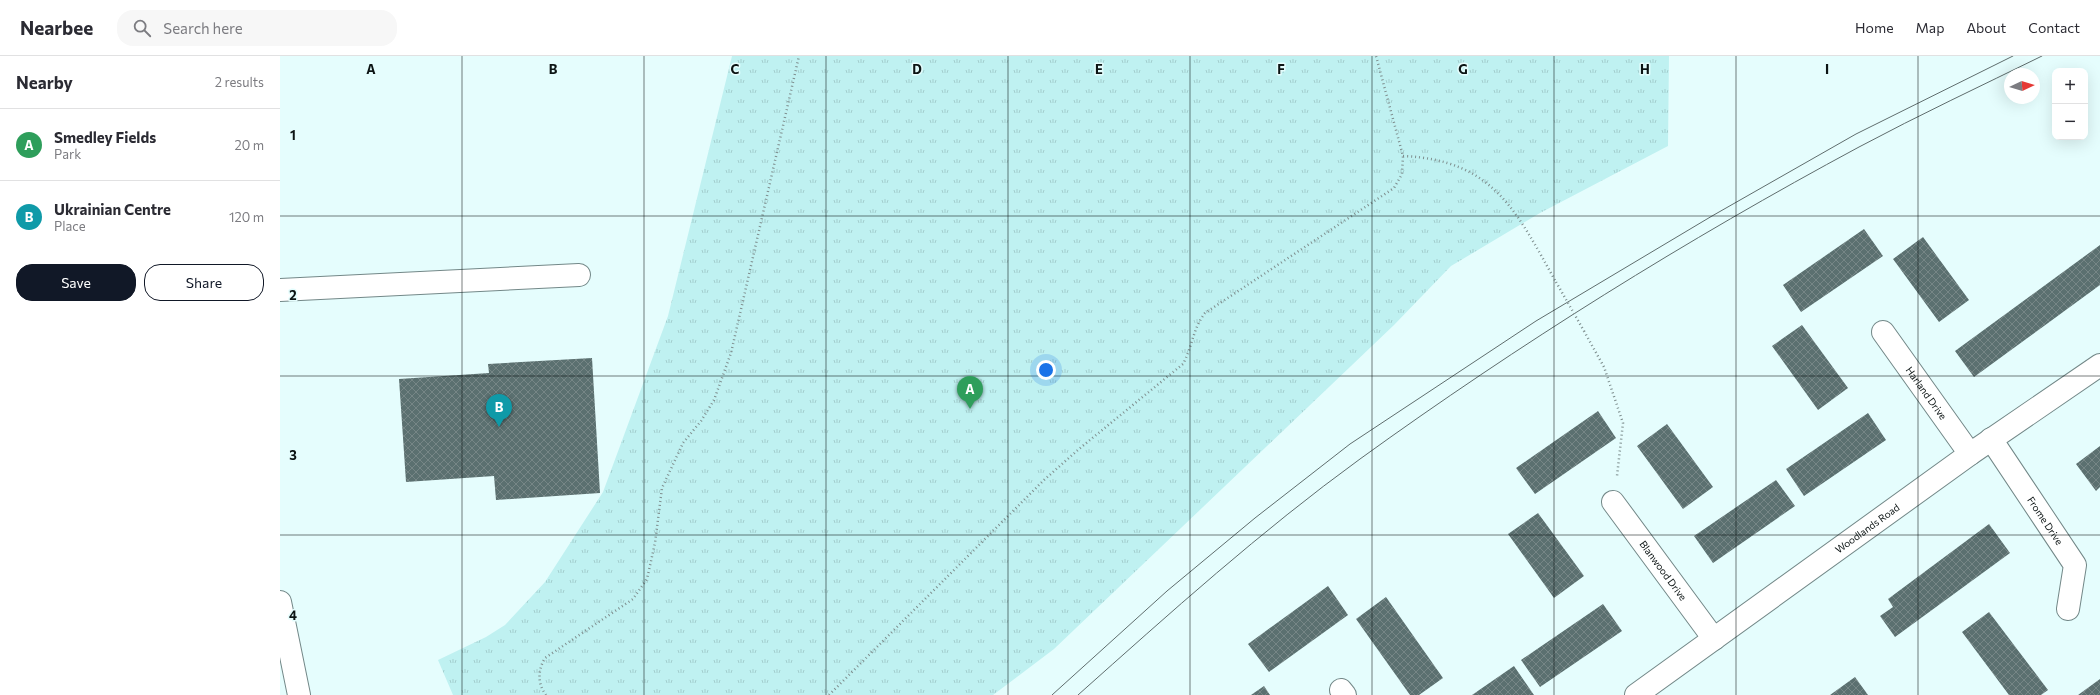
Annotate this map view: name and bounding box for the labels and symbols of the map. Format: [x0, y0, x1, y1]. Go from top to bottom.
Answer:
text: A [366, 61, 376, 77]
text: B [549, 61, 558, 77]
text: C [731, 61, 740, 77]
text: D [912, 61, 922, 77]
text: E [1095, 61, 1103, 77]
text: F [1277, 61, 1285, 77]
text: G [1458, 61, 1468, 77]
text: H [1640, 61, 1650, 77]
text: I [1825, 61, 1829, 77]
north arrow [2004, 68, 2040, 104]
text: 1 [290, 127, 296, 143]
text: 2 [289, 287, 297, 303]
your location [1036, 360, 1056, 380]
street label: Harland Drive [1904, 364, 1949, 422]
pin: A [957, 376, 983, 409]
pin: B [486, 394, 512, 427]
text: 3 [289, 447, 297, 463]
street label: Frome Drive [2025, 494, 2066, 547]
street label: Woodlands Road [1833, 501, 1902, 555]
street label: Blanwood Drive [1637, 538, 1690, 603]
text: 4 [289, 607, 297, 623]

